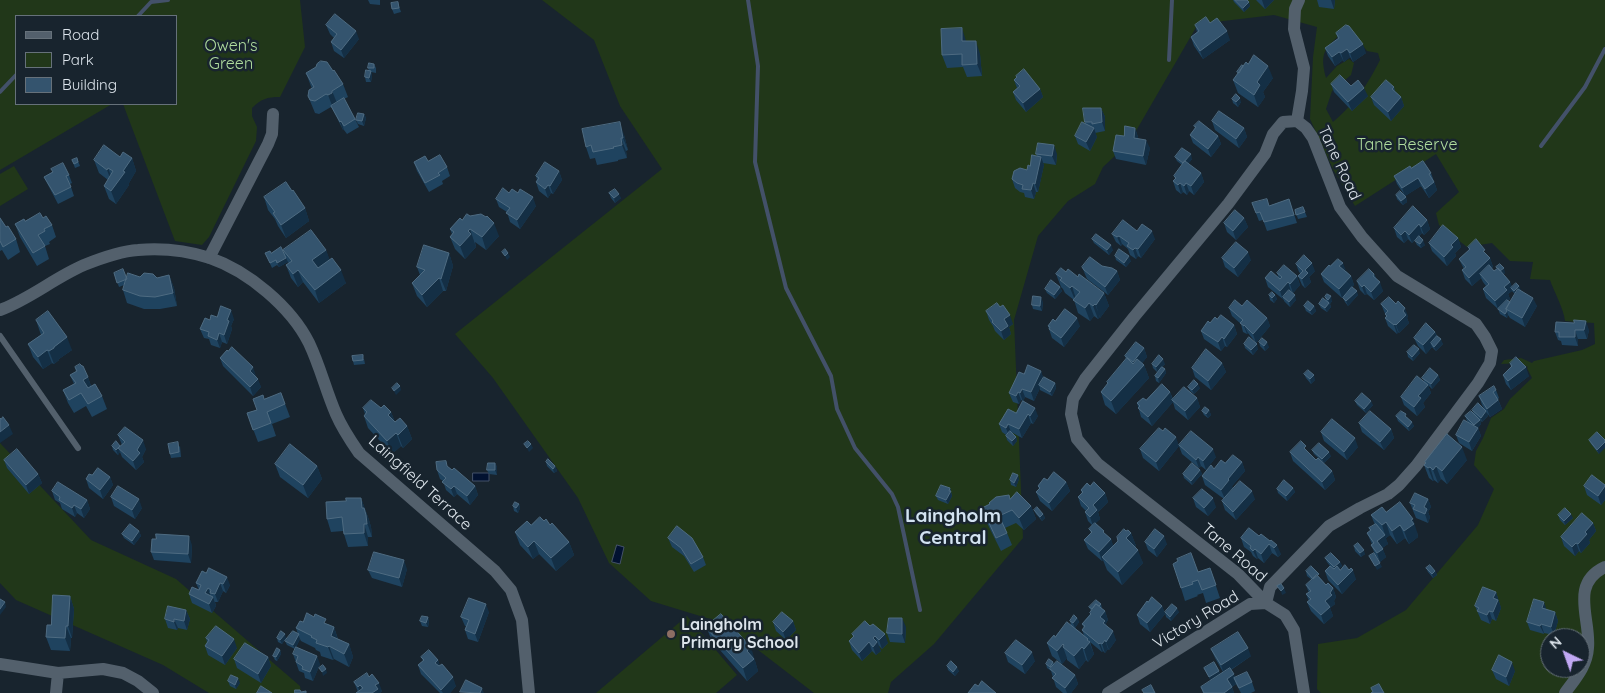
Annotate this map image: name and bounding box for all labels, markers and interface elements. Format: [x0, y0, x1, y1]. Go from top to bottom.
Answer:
legend [15, 15, 178, 105]
text: Road [62, 25, 99, 44]
park label: Owen's Green [204, 36, 258, 74]
text: Park [62, 50, 94, 69]
text: Building [62, 75, 117, 94]
street label: Tane Road [1313, 123, 1365, 203]
park label: Tane Reserve [1356, 135, 1458, 155]
street label: Laingfield Terrace [364, 432, 476, 534]
district label: Laingholm Central [905, 505, 1001, 549]
street label: Tane Road [1197, 519, 1271, 587]
street label: Victory Road [1150, 587, 1242, 653]
place label: Laingholm Primary School [681, 615, 799, 653]
marker: Laingholm Primary School [665, 628, 677, 640]
north arrow [1540, 628, 1590, 678]
text: N [1546, 632, 1565, 653]

